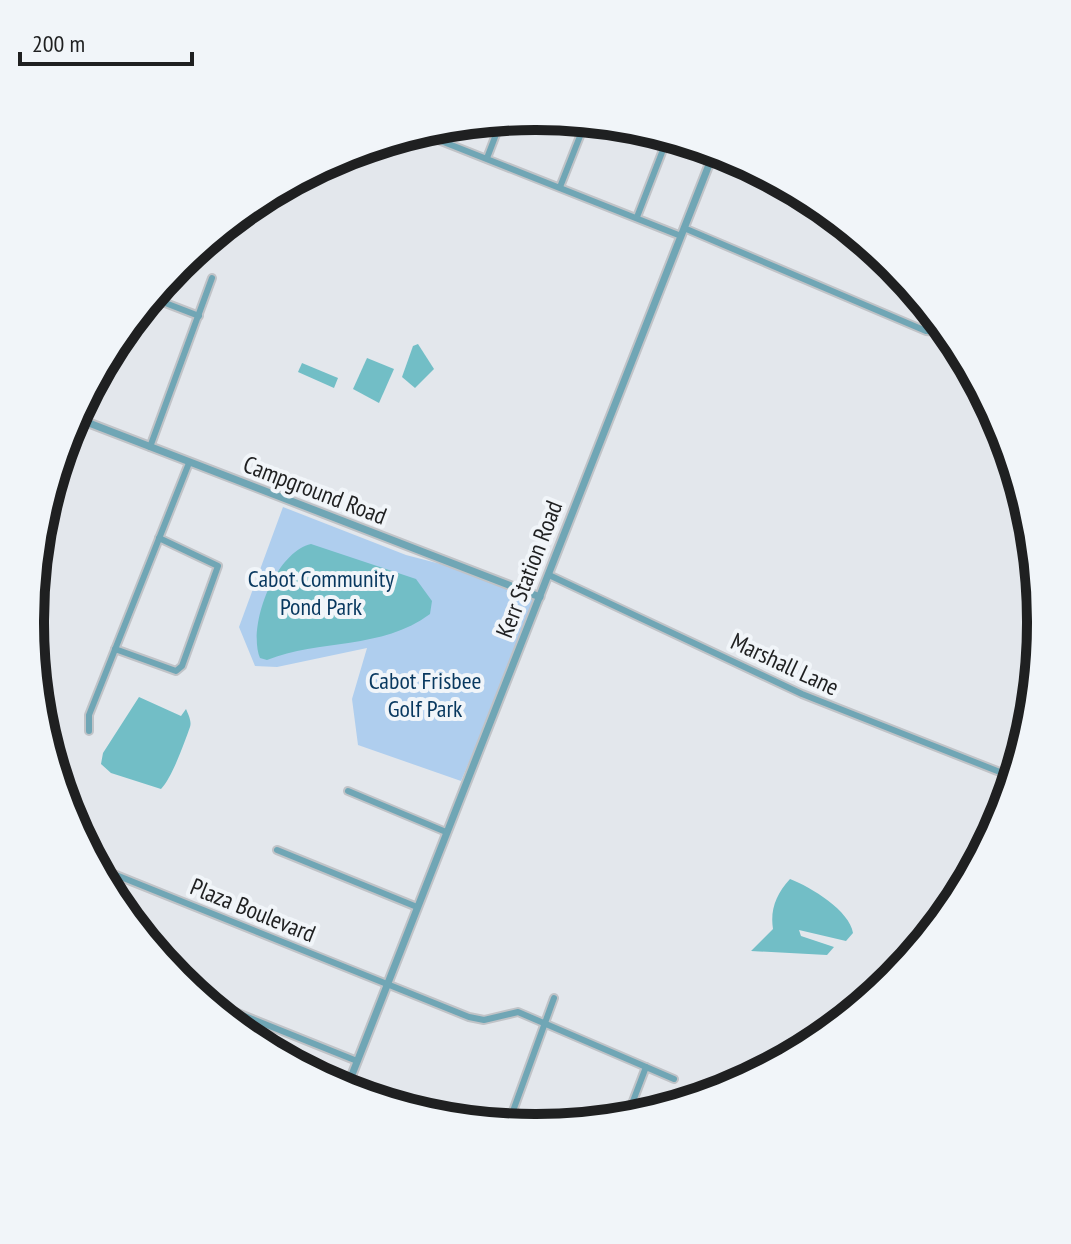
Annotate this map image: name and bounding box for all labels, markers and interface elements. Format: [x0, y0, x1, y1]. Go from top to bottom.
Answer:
scale bar [20, 16, 192, 66]
text: 200 m [32, 28, 85, 59]
street label: Campground Road [239, 448, 391, 532]
street label: Kerr Station Road [489, 496, 569, 642]
park label: Cabot Community Pond Park [248, 563, 394, 622]
street label: Marshall Lane [726, 626, 844, 702]
park label: Cabot Frisbee Golf Park [369, 665, 481, 724]
street label: Plaza Boulevard [186, 871, 320, 949]

